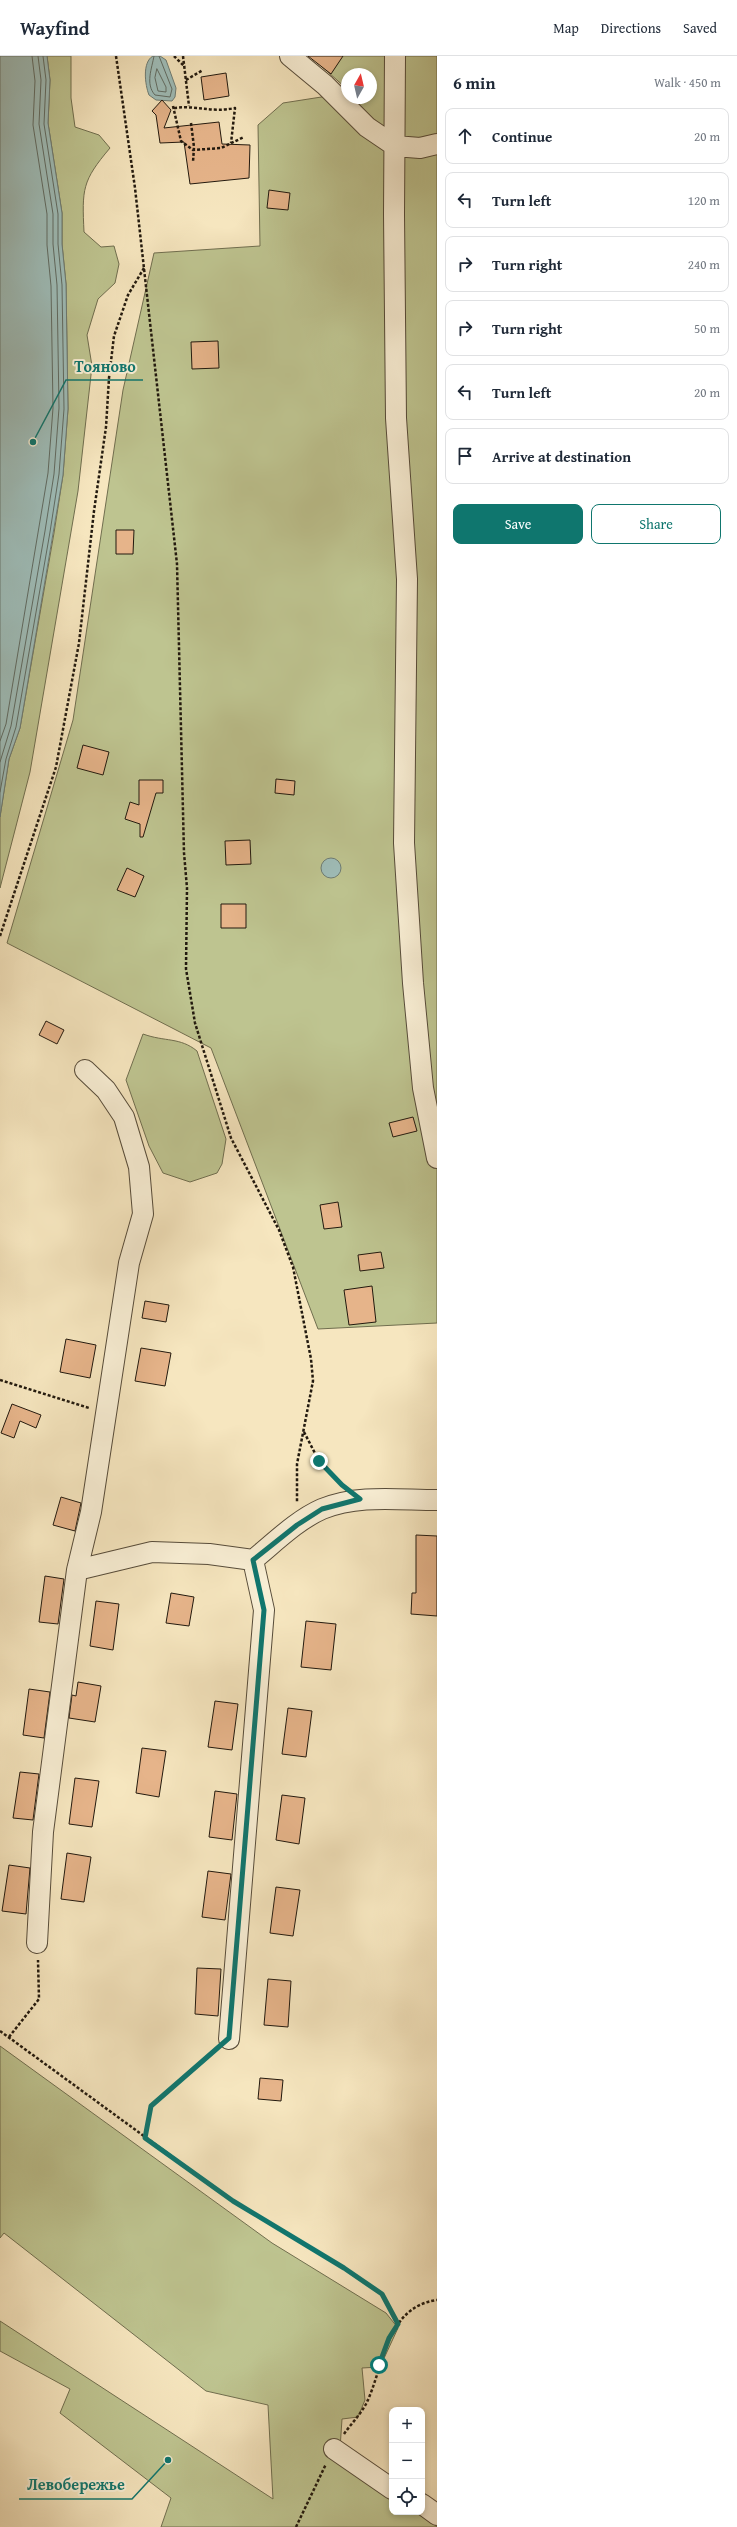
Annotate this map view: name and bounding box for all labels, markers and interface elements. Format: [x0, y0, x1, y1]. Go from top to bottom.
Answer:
text: Wayfind [20, 14, 90, 42]
text: Map [553, 18, 579, 38]
text: Directions [601, 18, 661, 38]
text: Saved [683, 18, 717, 38]
north arrow [341, 68, 377, 104]
text: 6 min [453, 70, 495, 95]
text: Walk · 450 m [654, 73, 721, 92]
icon: ahead [454, 125, 476, 147]
text: Continue [492, 126, 553, 147]
text: 20 m [694, 127, 720, 146]
icon: left [454, 189, 476, 211]
text: Turn left [492, 190, 551, 211]
text: 120 m [688, 191, 720, 210]
icon: right [454, 253, 476, 275]
text: Turn right [492, 254, 563, 275]
text: 240 m [688, 255, 720, 274]
icon: right [454, 317, 476, 339]
text: Turn right [492, 318, 563, 339]
text: 50 m [694, 319, 720, 338]
callout: Тояново [66, 352, 143, 380]
text: Тояново [74, 354, 136, 378]
icon: left [454, 381, 476, 403]
text: Turn left [492, 382, 551, 403]
text: 20 m [694, 383, 720, 402]
icon: arrive [454, 445, 476, 467]
text: Arrive at destination [492, 446, 631, 467]
button: Save [453, 504, 583, 544]
button: Share [591, 504, 721, 544]
route end [310, 1452, 328, 1470]
route start [370, 2356, 388, 2374]
map controls [389, 2407, 425, 2515]
button: + [389, 2407, 425, 2443]
button: − [389, 2443, 425, 2479]
callout: Левобережье [19, 2471, 132, 2499]
text: Левобережье [27, 2472, 125, 2496]
button: locate [389, 2479, 425, 2515]

